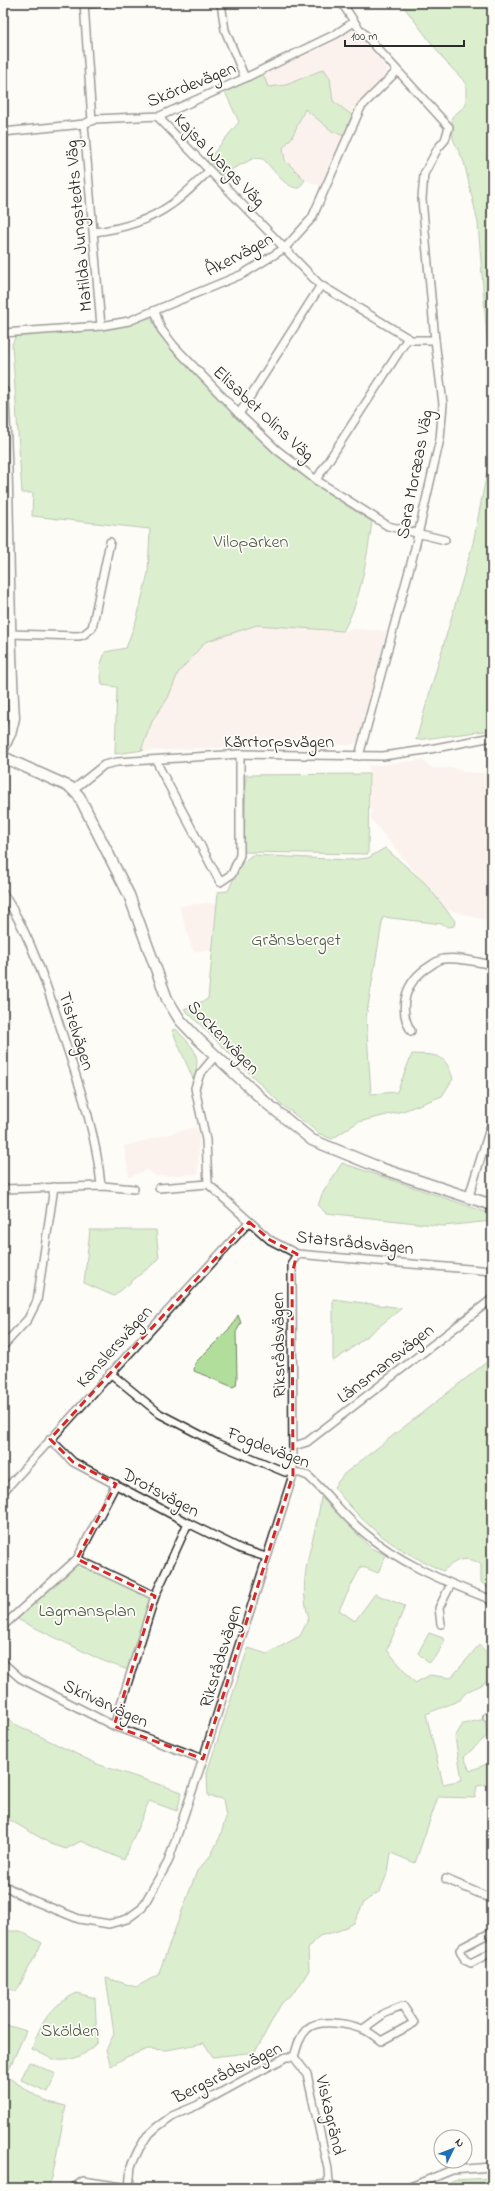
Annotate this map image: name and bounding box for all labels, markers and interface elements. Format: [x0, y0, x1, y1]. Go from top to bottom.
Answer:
scale bar [345, 22, 464, 48]
text: 100 m [351, 28, 378, 46]
street label: Skördevägen [143, 56, 241, 116]
street label: Kajsa Wargs Väg [166, 108, 270, 215]
street label: Matilda Jungstedts Väg [60, 139, 101, 313]
street label: Åkervägen [201, 227, 279, 285]
street label: Elisabet Olins Väg [205, 360, 319, 469]
street label: Sara Moræas Väg [391, 408, 442, 541]
park label: Viloparken [213, 530, 289, 556]
street label: Kärrtorpsvägen [224, 730, 334, 757]
park label: Gränsberget [251, 928, 341, 955]
street label: Tistelvägen [49, 989, 100, 1075]
street label: Sockenvägen [180, 995, 265, 1082]
street label: Statsrådsvägen [295, 1225, 415, 1264]
street label: Riksrådsvägen [266, 1292, 295, 1398]
street label: Kanslersvägen [71, 1300, 161, 1395]
street label: Länsmansvägen [332, 1318, 441, 1412]
street label: Fogdevägen [222, 1421, 314, 1478]
street label: Drotsvägen [115, 1462, 204, 1526]
park label: Lagmansplan [38, 1599, 136, 1626]
street label: Riksrådsvägen [194, 1602, 251, 1711]
street label: Skrivarvägen [58, 1674, 152, 1737]
park label: Skölden [41, 2019, 99, 2045]
street label: Bergsrådsvägen [168, 2036, 287, 2113]
street label: Viskagränd [306, 2072, 351, 2158]
north arrow [433, 2129, 473, 2169]
text: N [451, 2135, 468, 2151]

